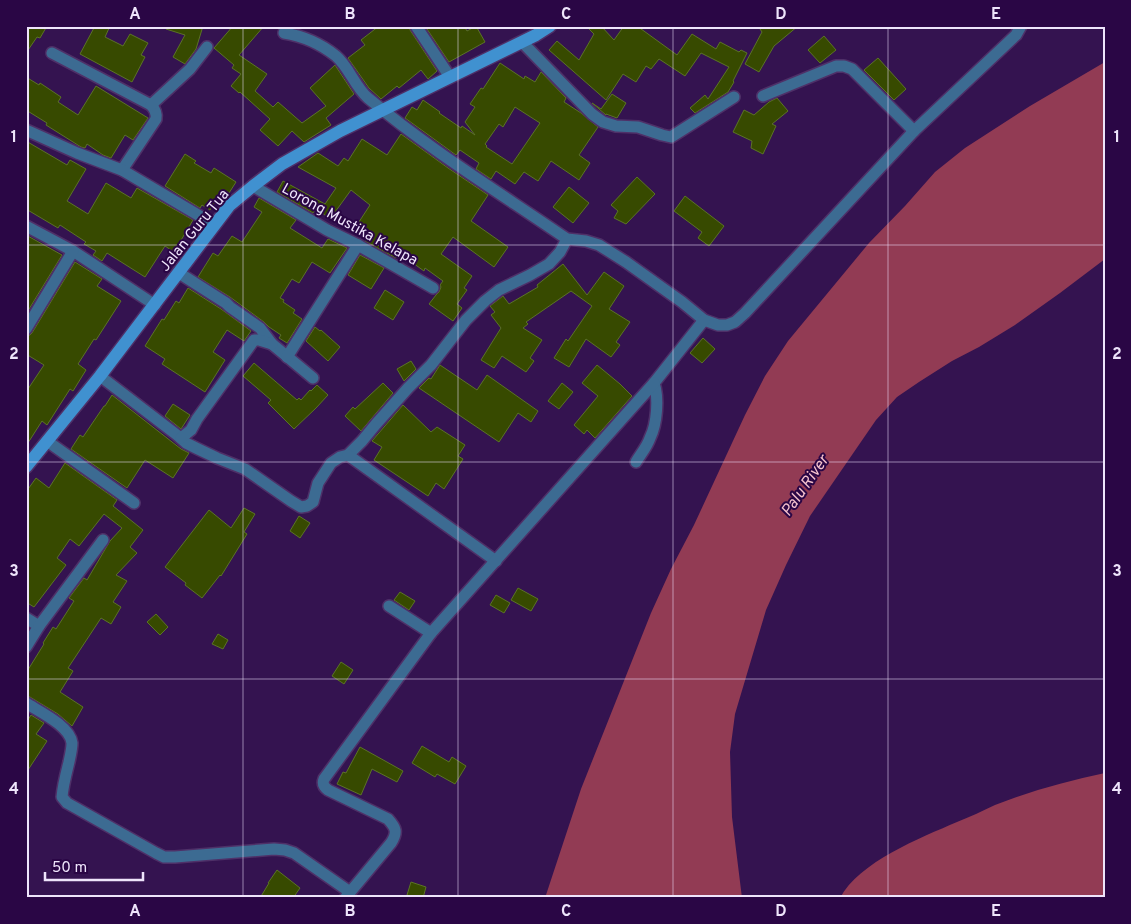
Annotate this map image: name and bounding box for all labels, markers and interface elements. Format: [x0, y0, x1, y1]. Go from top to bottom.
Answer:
text: A [129, 5, 141, 25]
text: B [344, 5, 356, 25]
text: C [561, 5, 571, 25]
text: D [775, 5, 787, 25]
text: E [991, 5, 1001, 25]
text: 1 [11, 128, 17, 148]
text: 1 [1114, 128, 1120, 148]
street label: Lorong Mustika Kelapa [278, 180, 421, 271]
street label: Jalan Guru Tua [156, 186, 234, 276]
text: 2 [9, 345, 19, 365]
text: 2 [1112, 345, 1122, 365]
water label: Palu River [777, 450, 835, 521]
text: 3 [9, 562, 19, 582]
text: 3 [1112, 562, 1122, 582]
text: 4 [9, 780, 19, 800]
text: 4 [1112, 780, 1122, 800]
scale bar [45, 849, 142, 881]
text: 50 m [52, 859, 87, 878]
text: A [129, 902, 141, 922]
text: B [344, 902, 356, 922]
text: C [561, 902, 571, 922]
text: D [775, 902, 787, 922]
text: E [991, 902, 1001, 922]

